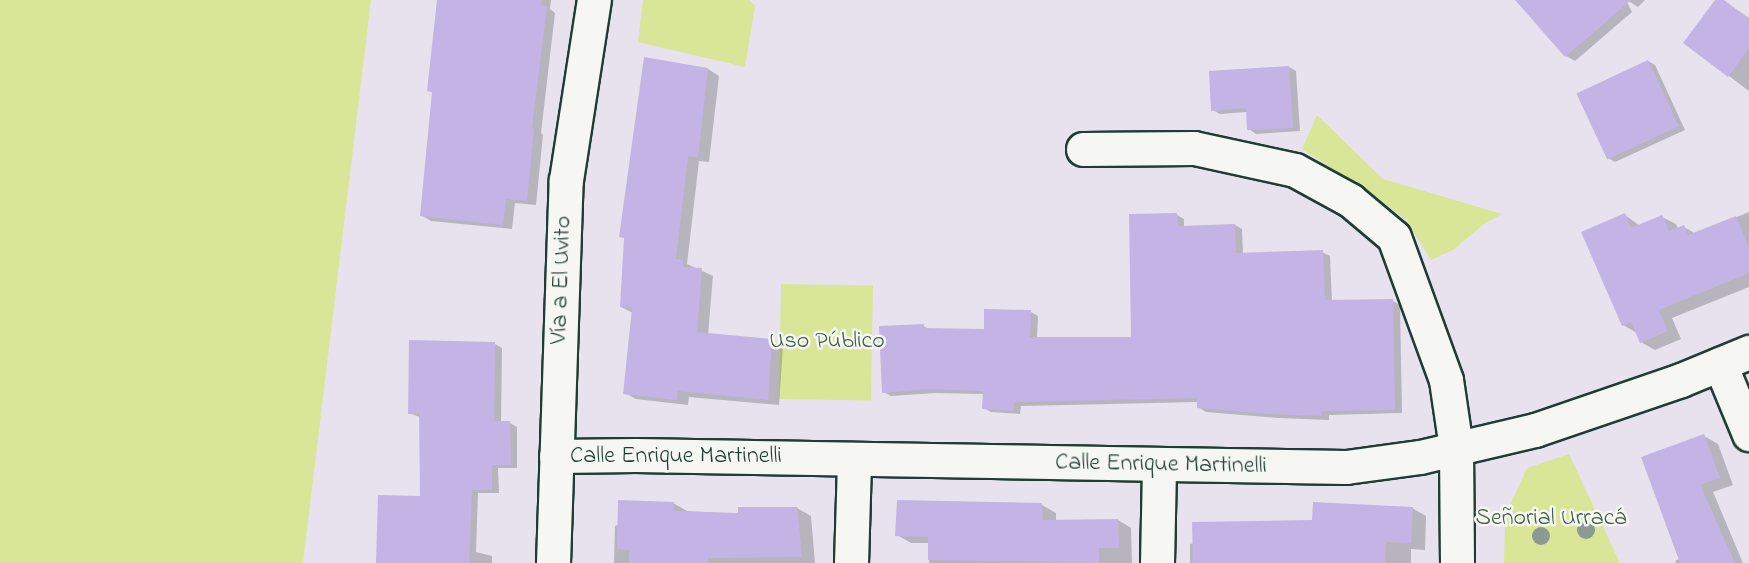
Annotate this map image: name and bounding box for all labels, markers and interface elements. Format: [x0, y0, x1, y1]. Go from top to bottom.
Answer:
street label: Vía a El Uvito [545, 215, 579, 345]
park label: Uso Público [769, 328, 885, 356]
street label: Calle Enrique Martinelli [570, 443, 782, 471]
street label: Calle Enrique Martinelli [1055, 449, 1267, 481]
park label: Señorial Urracá [1475, 505, 1627, 533]

